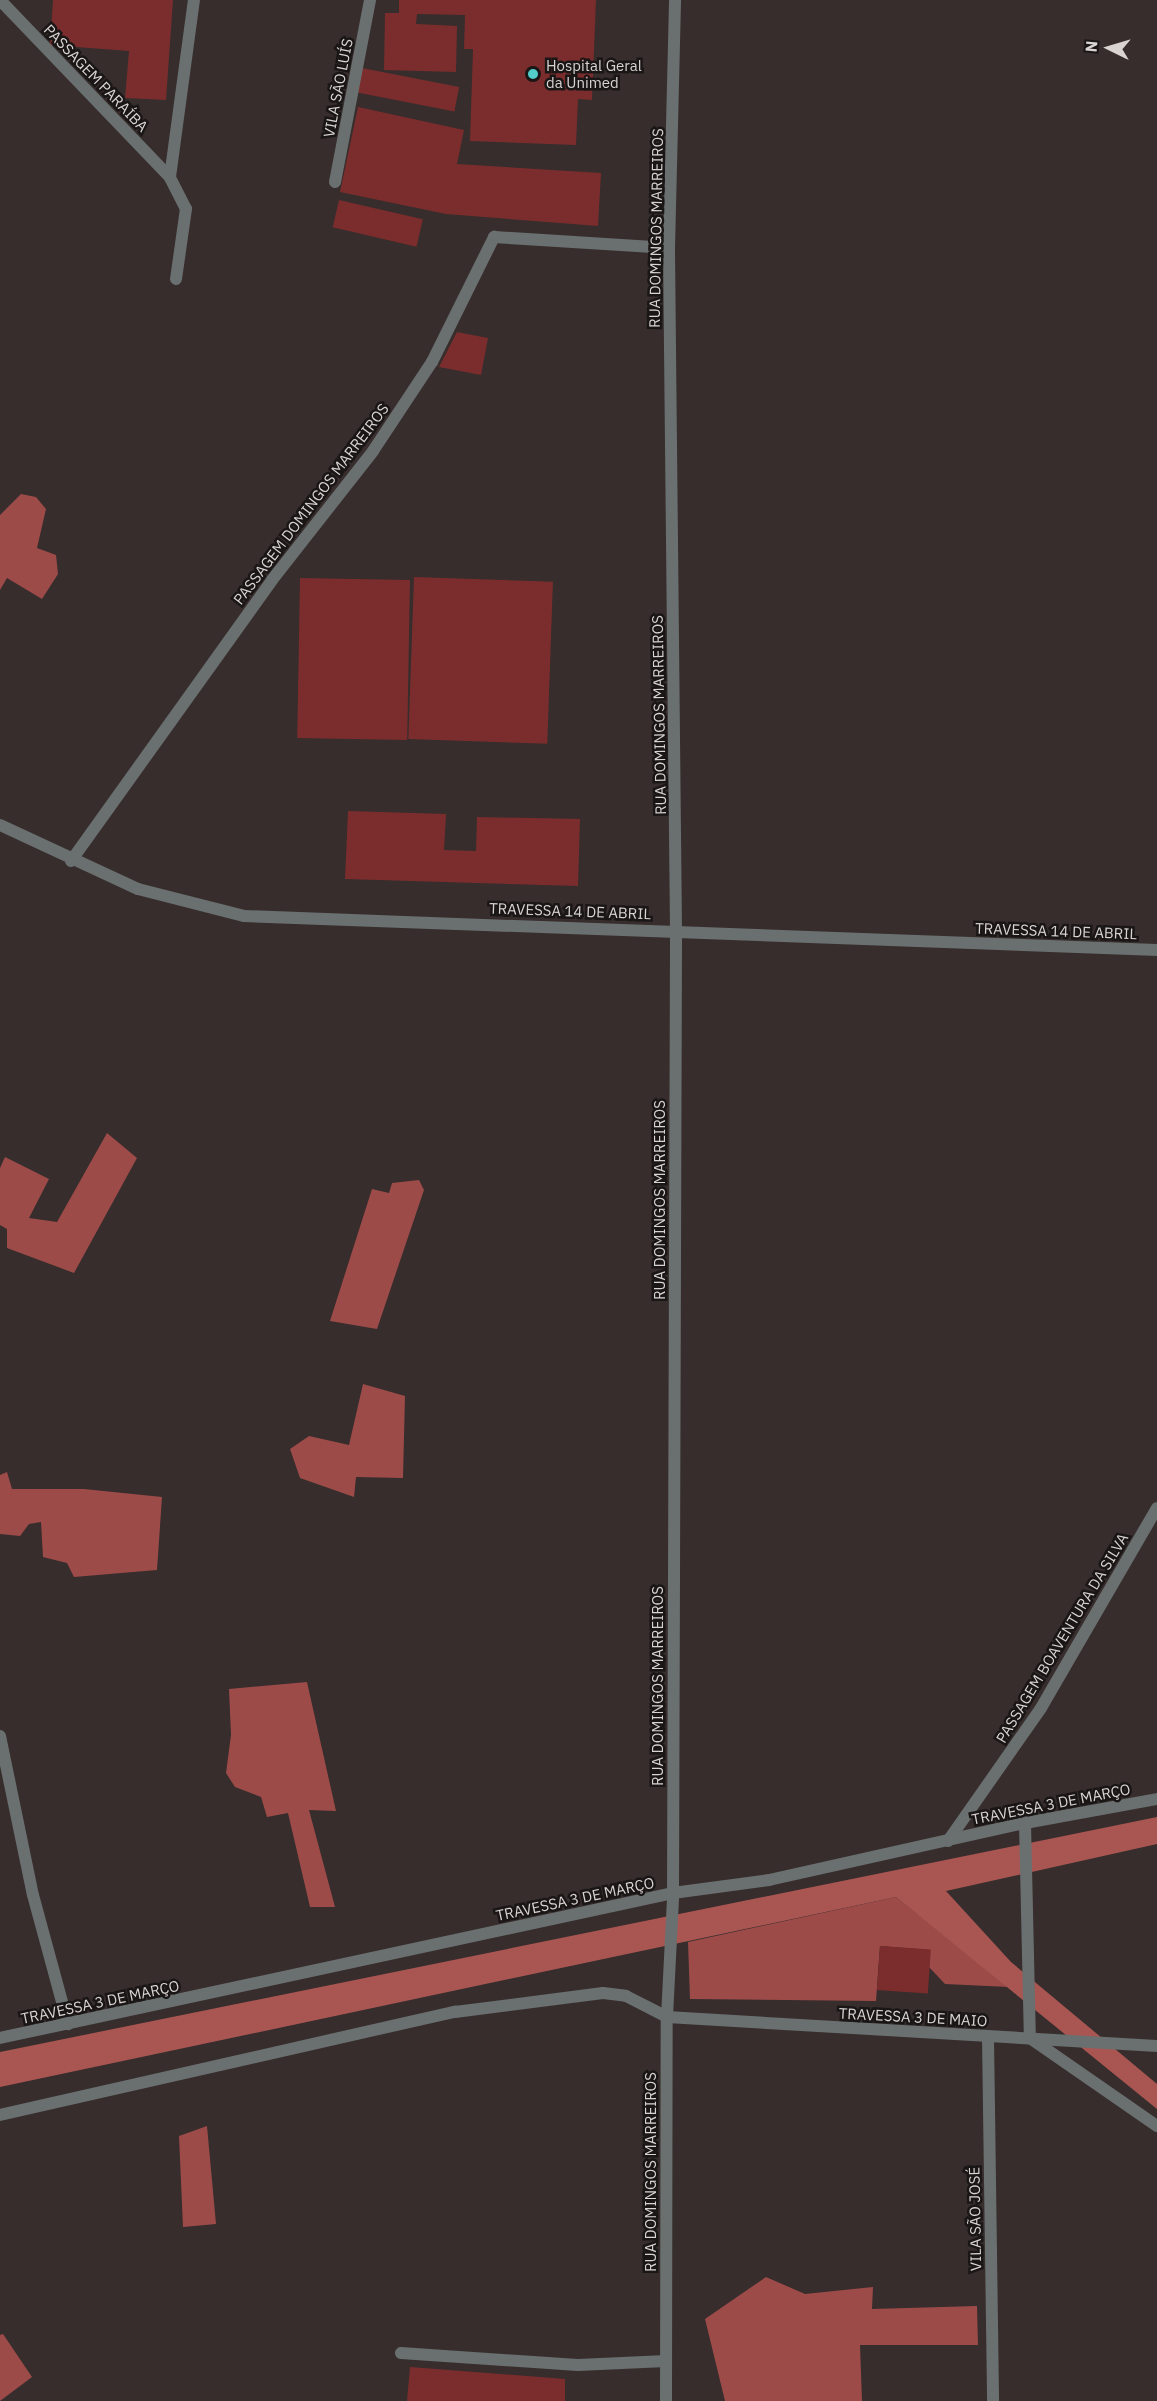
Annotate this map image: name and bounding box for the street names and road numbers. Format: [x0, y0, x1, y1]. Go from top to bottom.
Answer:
street label: PASSAGEM PARAÍBA [40, 21, 152, 135]
street label: VILA SÃO LUÍS [320, 37, 356, 139]
street label: RUA DOMINGOS MARREIROS [645, 128, 667, 328]
street label: PASSAGEM DOMINGOS MARREIROS [230, 400, 392, 608]
street label: RUA DOMINGOS MARREIROS [648, 615, 670, 815]
street label: TRAVESSA 14 DE ABRIL [489, 899, 651, 923]
street label: TRAVESSA 14 DE ABRIL [975, 919, 1137, 943]
street label: RUA DOMINGOS MARREIROS [651, 1100, 669, 1300]
street label: PASSAGEM BOAVENTURA DA SILVA [992, 1530, 1132, 1746]
street label: RUA DOMINGOS MARREIROS [649, 1586, 667, 1786]
street label: TRAVESSA 3 DE MARÇO [970, 1780, 1132, 1828]
street label: TRAVESSA 3 DE MARÇO [494, 1873, 656, 1925]
street label: TRAVESSA 3 DE MARÇO [19, 1976, 181, 2028]
street label: TRAVESSA 3 DE MAIO [838, 2004, 988, 2030]
street label: RUA DOMINGOS MARREIROS [642, 2072, 660, 2272]
street label: VILA SÃO JOSÉ [965, 2167, 985, 2271]

